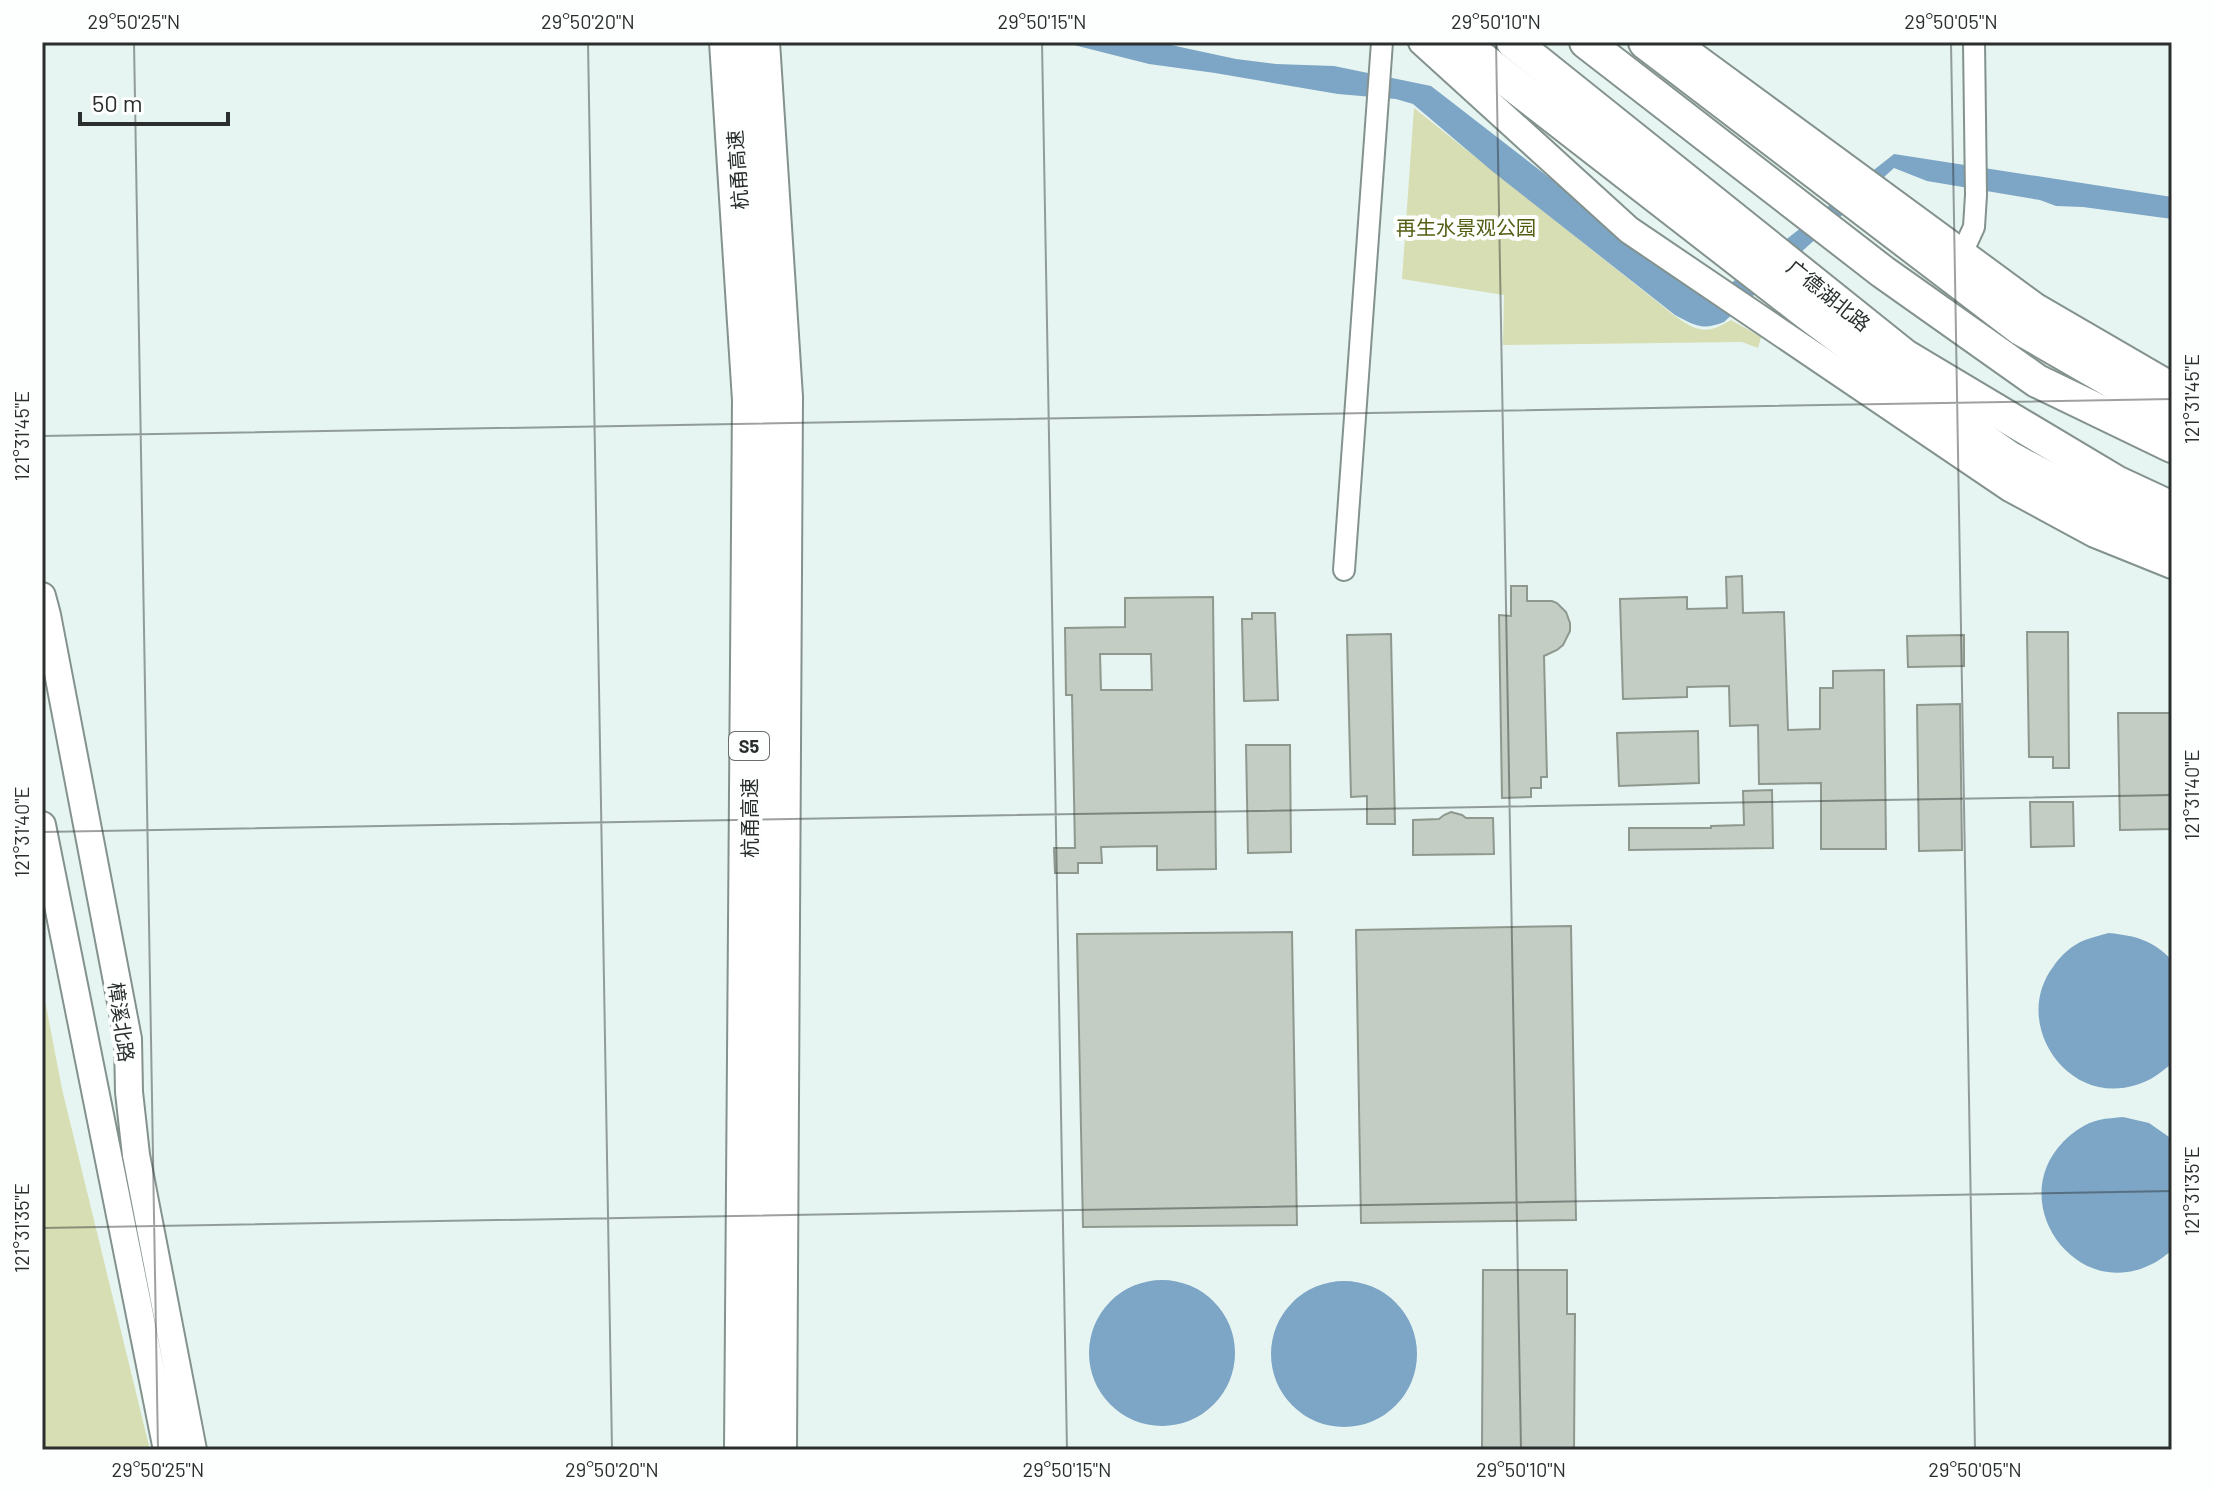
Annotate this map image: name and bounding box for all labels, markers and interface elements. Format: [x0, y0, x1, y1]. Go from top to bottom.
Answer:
text: 29°50'25"N [88, 9, 180, 33]
text: 29°50'20"N [541, 9, 635, 33]
text: 29°50'15"N [997, 9, 1087, 33]
text: 29°50'10"N [1451, 9, 1541, 33]
text: 29°50'05"N [1904, 9, 1998, 33]
scale bar [80, 76, 228, 126]
text: 50 m [92, 88, 143, 117]
street label: 杭甬高速 [722, 129, 752, 211]
park label: 再生水景观公园 [1396, 215, 1536, 239]
street label: 广德湖北路 [1783, 254, 1875, 336]
text: 121°31'45"E [2179, 354, 2203, 444]
text: 121°31'45"E [9, 391, 33, 481]
road number: S5 [729, 732, 769, 760]
text: 121°31'40"E [2179, 749, 2203, 841]
street label: 杭甬高速 [737, 778, 761, 858]
text: 121°31'40"E [9, 786, 33, 878]
street label: 樟溪北路 [105, 981, 139, 1063]
text: 121°31'35"E [2179, 1146, 2203, 1236]
text: 121°31'35"E [9, 1183, 33, 1273]
text: 29°50'25"N [112, 1457, 204, 1481]
text: 29°50'20"N [565, 1457, 659, 1481]
text: 29°50'15"N [1022, 1457, 1112, 1481]
text: 29°50'10"N [1476, 1457, 1566, 1481]
text: 29°50'05"N [1928, 1457, 2022, 1481]

